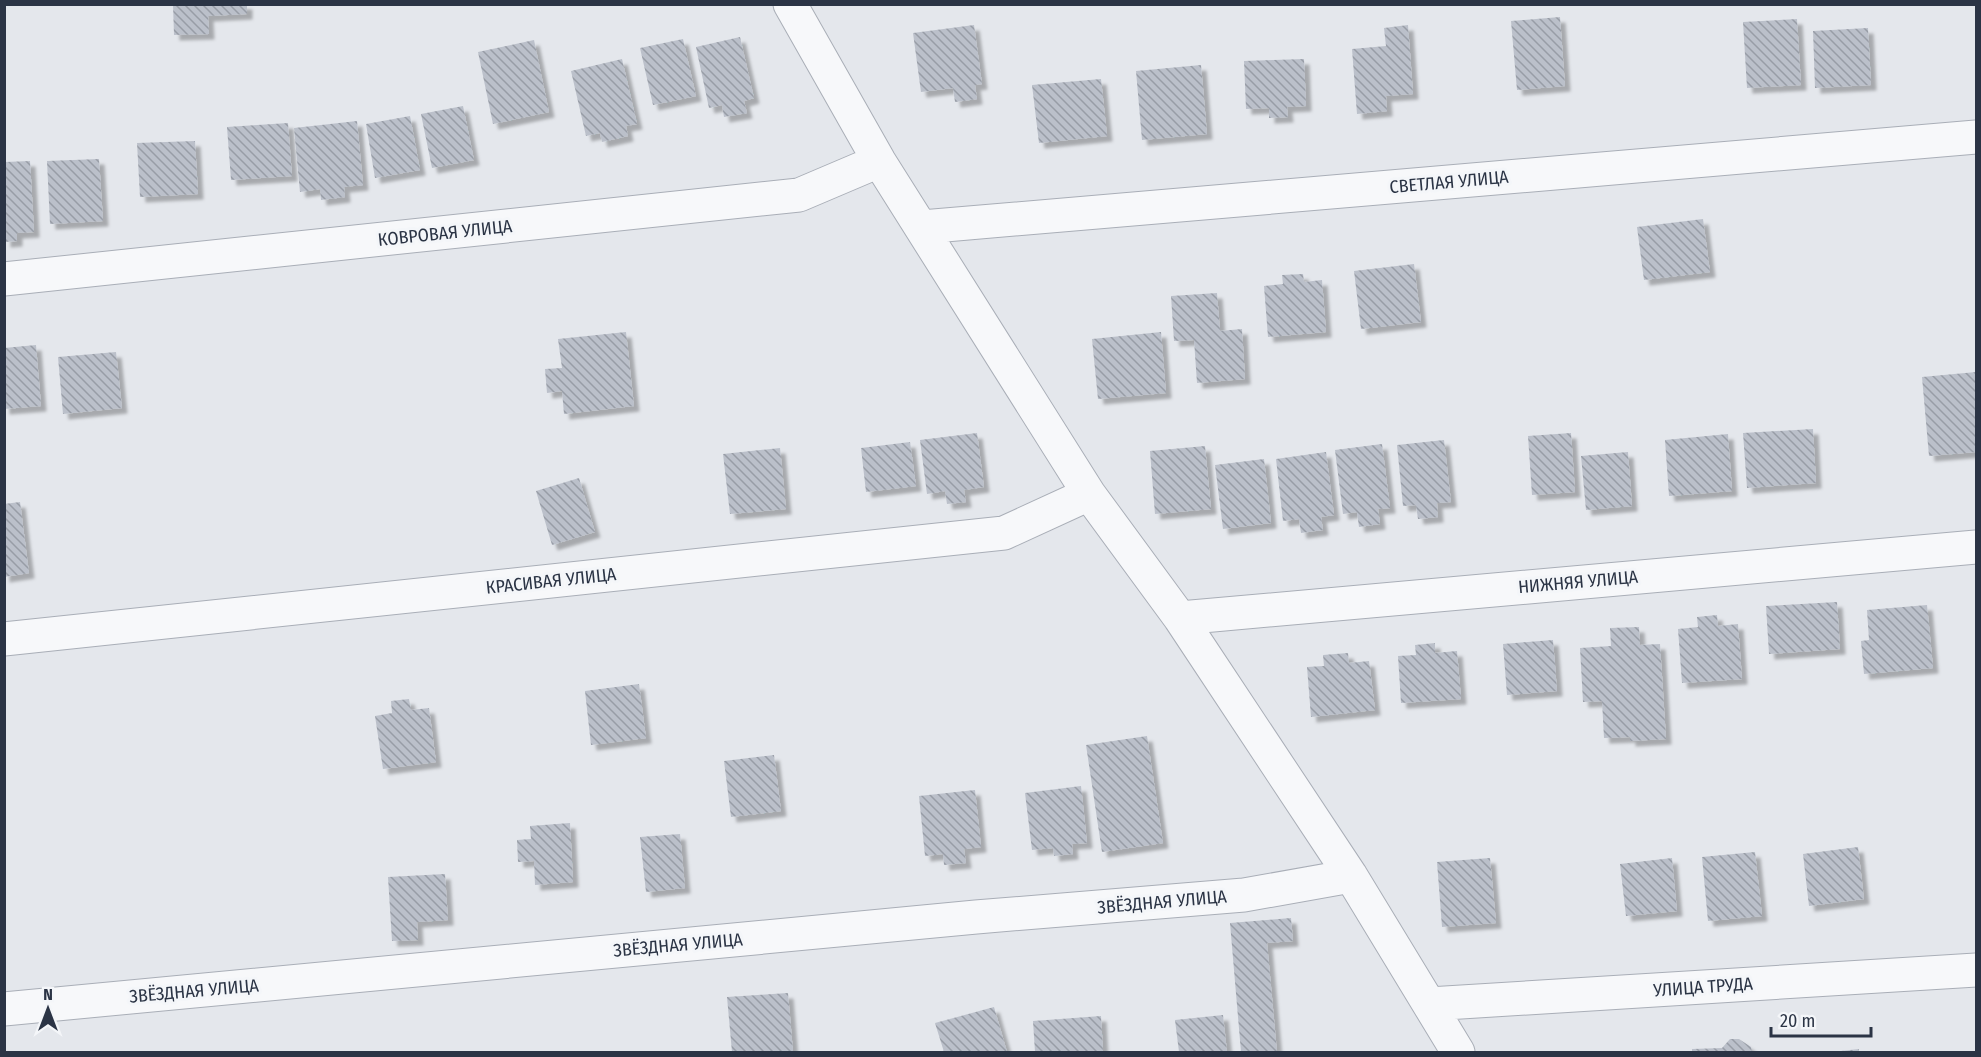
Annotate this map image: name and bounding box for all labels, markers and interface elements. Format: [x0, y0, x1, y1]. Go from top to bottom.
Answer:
street label: СВЕТЛАЯ УЛИЦА [1389, 166, 1510, 198]
street label: КОВРОВАЯ УЛИЦА [377, 215, 514, 251]
street label: КРАСИВАЯ УЛИЦА [485, 563, 618, 599]
street label: НИЖНЯЯ УЛИЦА [1517, 566, 1639, 598]
street label: ЗВЁЗДНАЯ УЛИЦА [1096, 885, 1228, 919]
street label: ЗВЁЗДНАЯ УЛИЦА [612, 928, 744, 962]
street label: УЛИЦА ТРУДА [1652, 973, 1754, 1002]
street label: ЗВЁЗДНАЯ УЛИЦА [128, 974, 260, 1008]
north arrow [18, 979, 78, 1039]
text: N [43, 985, 53, 1004]
scale bar [1771, 1000, 1872, 1038]
text: 20 m [1780, 1010, 1815, 1032]

